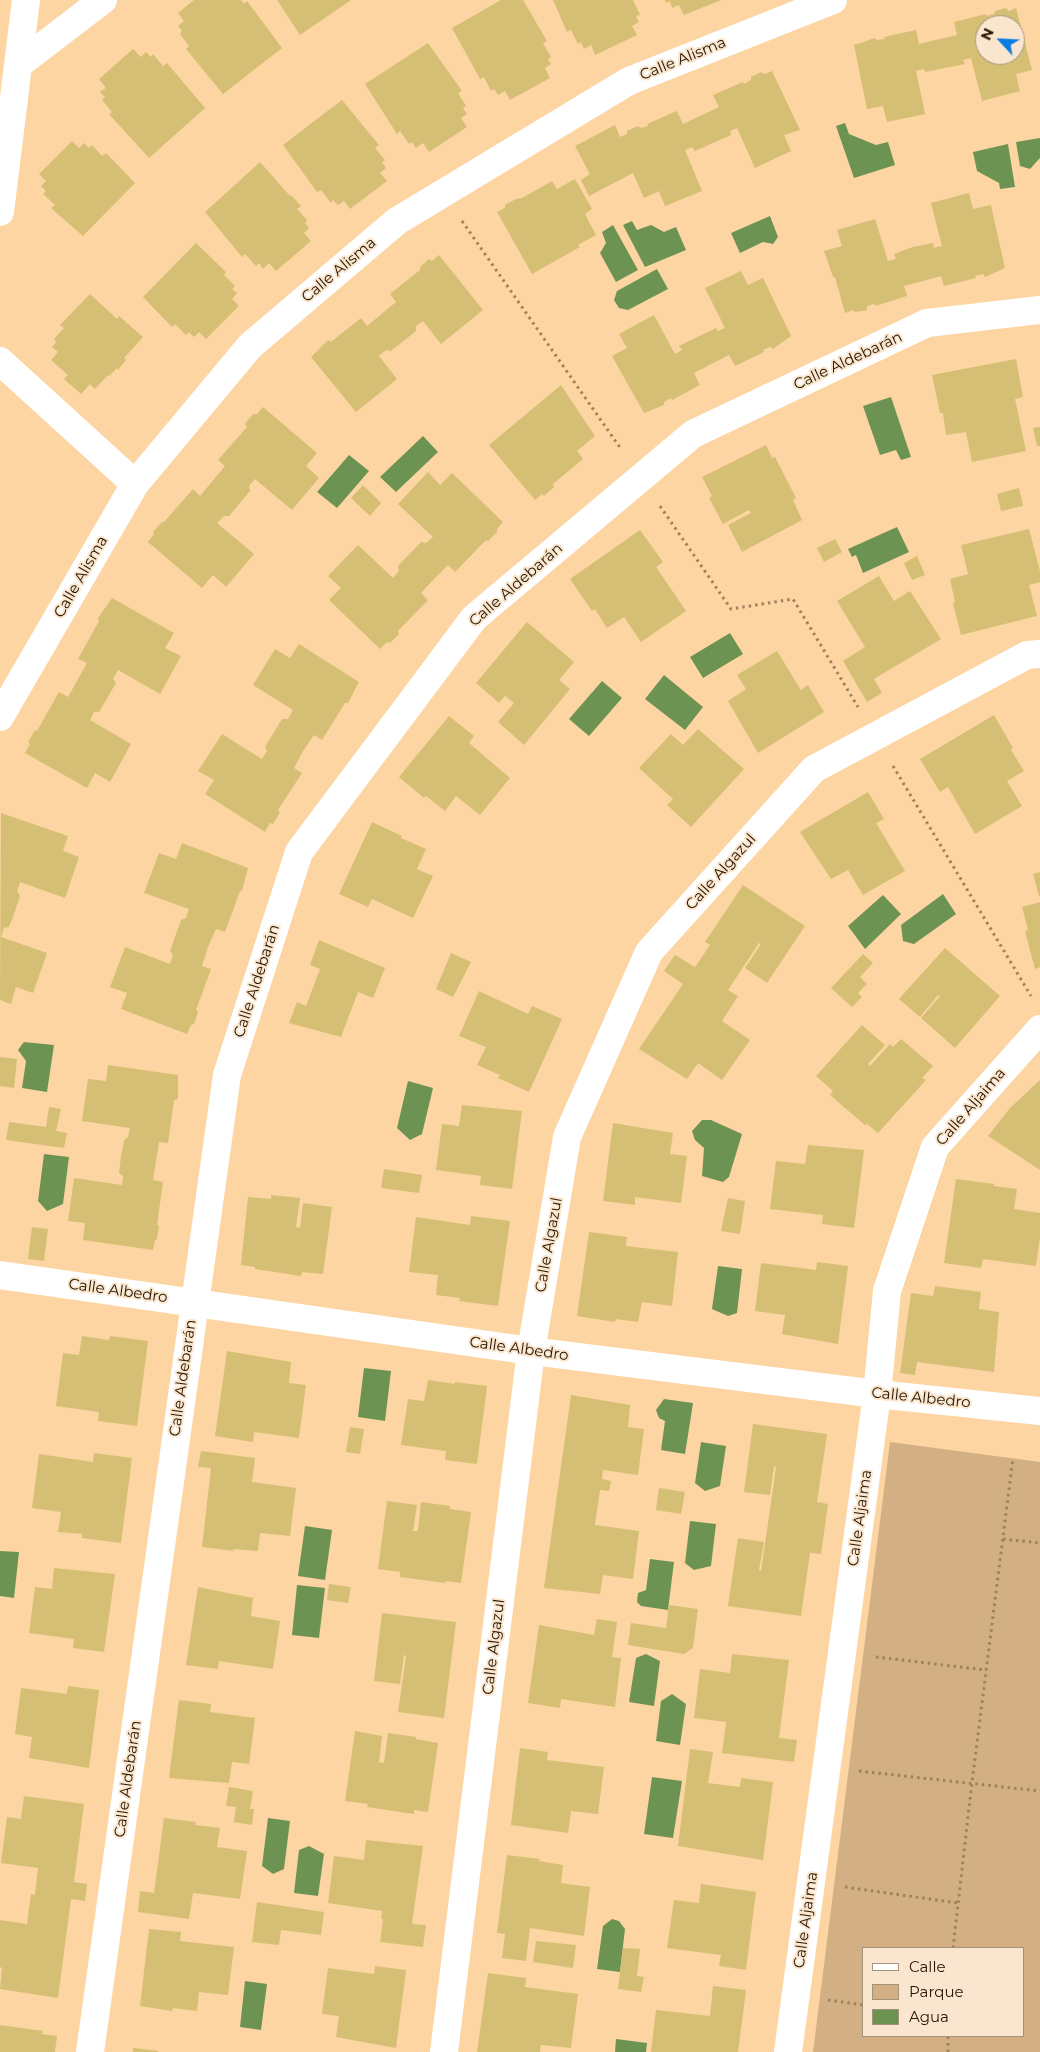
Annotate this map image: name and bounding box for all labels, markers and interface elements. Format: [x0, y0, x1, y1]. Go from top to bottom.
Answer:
north arrow [975, 15, 1025, 65]
text: N [977, 25, 998, 43]
street label: Calle Alisma [637, 34, 729, 84]
street label: Calle Alisma [298, 234, 380, 306]
street label: Calle Aldebarán [791, 328, 905, 394]
street label: Calle Alisma [50, 533, 112, 621]
street label: Calle Aldebarán [466, 540, 566, 630]
street label: Calle Algazul [682, 830, 760, 914]
street label: Calle Aldebarán [230, 922, 284, 1040]
street label: Calle Aljaima [932, 1065, 1010, 1149]
street label: Calle Algazul [532, 1196, 566, 1294]
street label: Calle Albedro [67, 1275, 169, 1307]
street label: Calle Aldebarán [166, 1318, 200, 1438]
street label: Calle Albedro [468, 1333, 570, 1365]
street label: Calle Albedro [870, 1384, 972, 1412]
street label: Calle Aljaima [844, 1469, 876, 1567]
street label: Calle Algazul [479, 1598, 509, 1696]
street label: Calle Aldebarán [111, 1719, 145, 1839]
street label: Calle Aljaima [790, 1871, 822, 1969]
legend [862, 1947, 1025, 2037]
text: Calle [909, 1957, 946, 1976]
text: Parque [909, 1982, 964, 2001]
text: Agua [909, 2007, 949, 2026]

